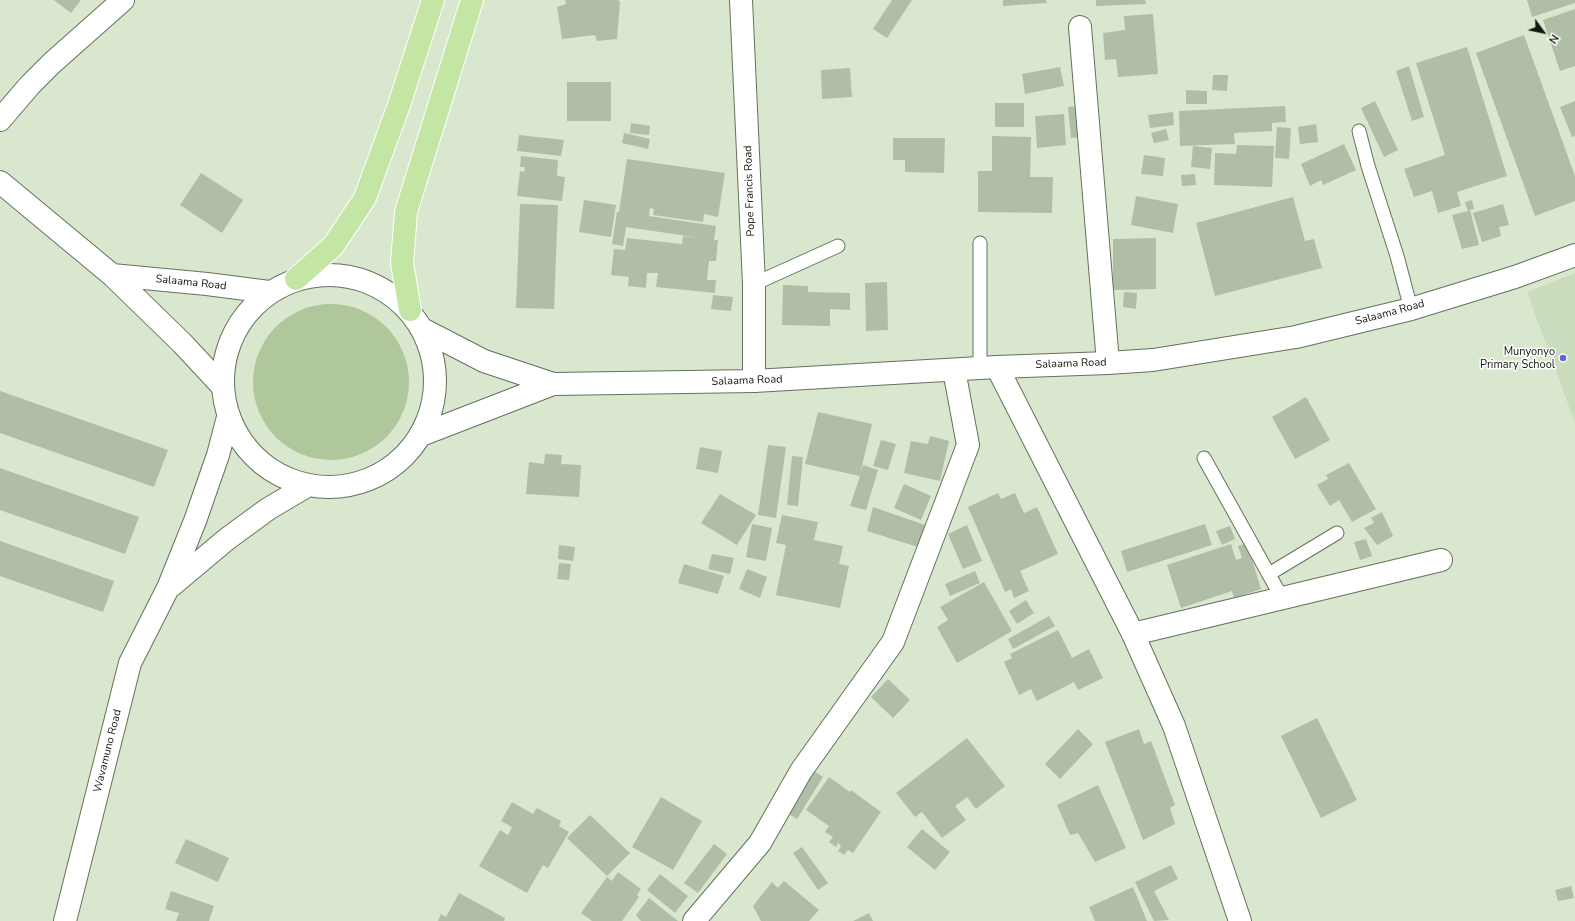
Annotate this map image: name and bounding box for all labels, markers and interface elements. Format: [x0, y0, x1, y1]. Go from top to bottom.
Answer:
north arrow [1523, 12, 1563, 52]
text: N [1545, 31, 1562, 46]
street label: Pope Francis Road [742, 145, 758, 237]
street label: Salaama Road [155, 273, 227, 293]
street label: Salaama Road [1354, 297, 1426, 329]
place label: Munyonyo Primary School [1480, 345, 1555, 371]
marker: Munyonyo Primary School [1558, 353, 1568, 363]
street label: Salaama Road [1035, 356, 1107, 372]
street label: Salaama Road [711, 373, 783, 389]
street label: Wavamuno Road [91, 708, 125, 794]

